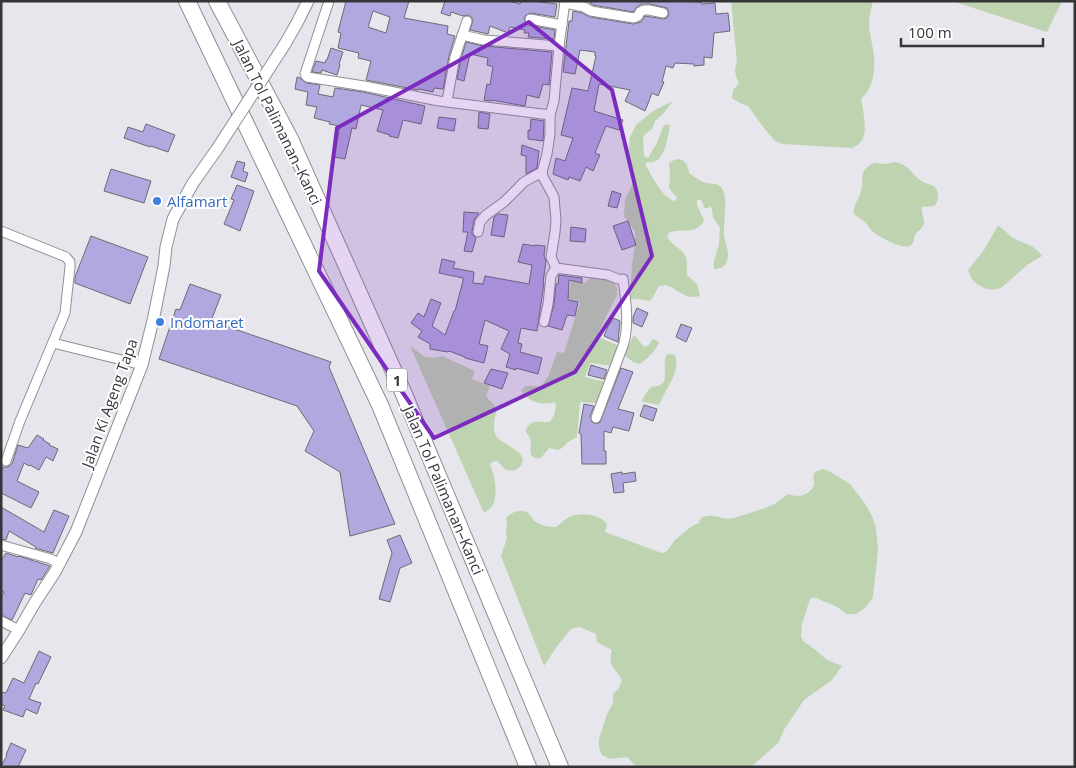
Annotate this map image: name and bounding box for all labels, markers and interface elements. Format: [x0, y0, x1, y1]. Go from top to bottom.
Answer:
scale bar [901, 15, 1044, 47]
text: 100 m [908, 22, 952, 42]
street label: Jalan Tol Palimanan–Kanci [228, 34, 327, 208]
place label: Alfamart [167, 191, 227, 211]
marker: Alfamart [151, 195, 163, 207]
place label: Indomaret [170, 312, 244, 332]
marker: Indomaret [154, 316, 166, 328]
street label: Jalan Ki Ageng Tapa [76, 336, 142, 472]
road number: 1 [387, 368, 407, 392]
street label: Jalan Tol Palimanan–Kanci [399, 401, 489, 578]

